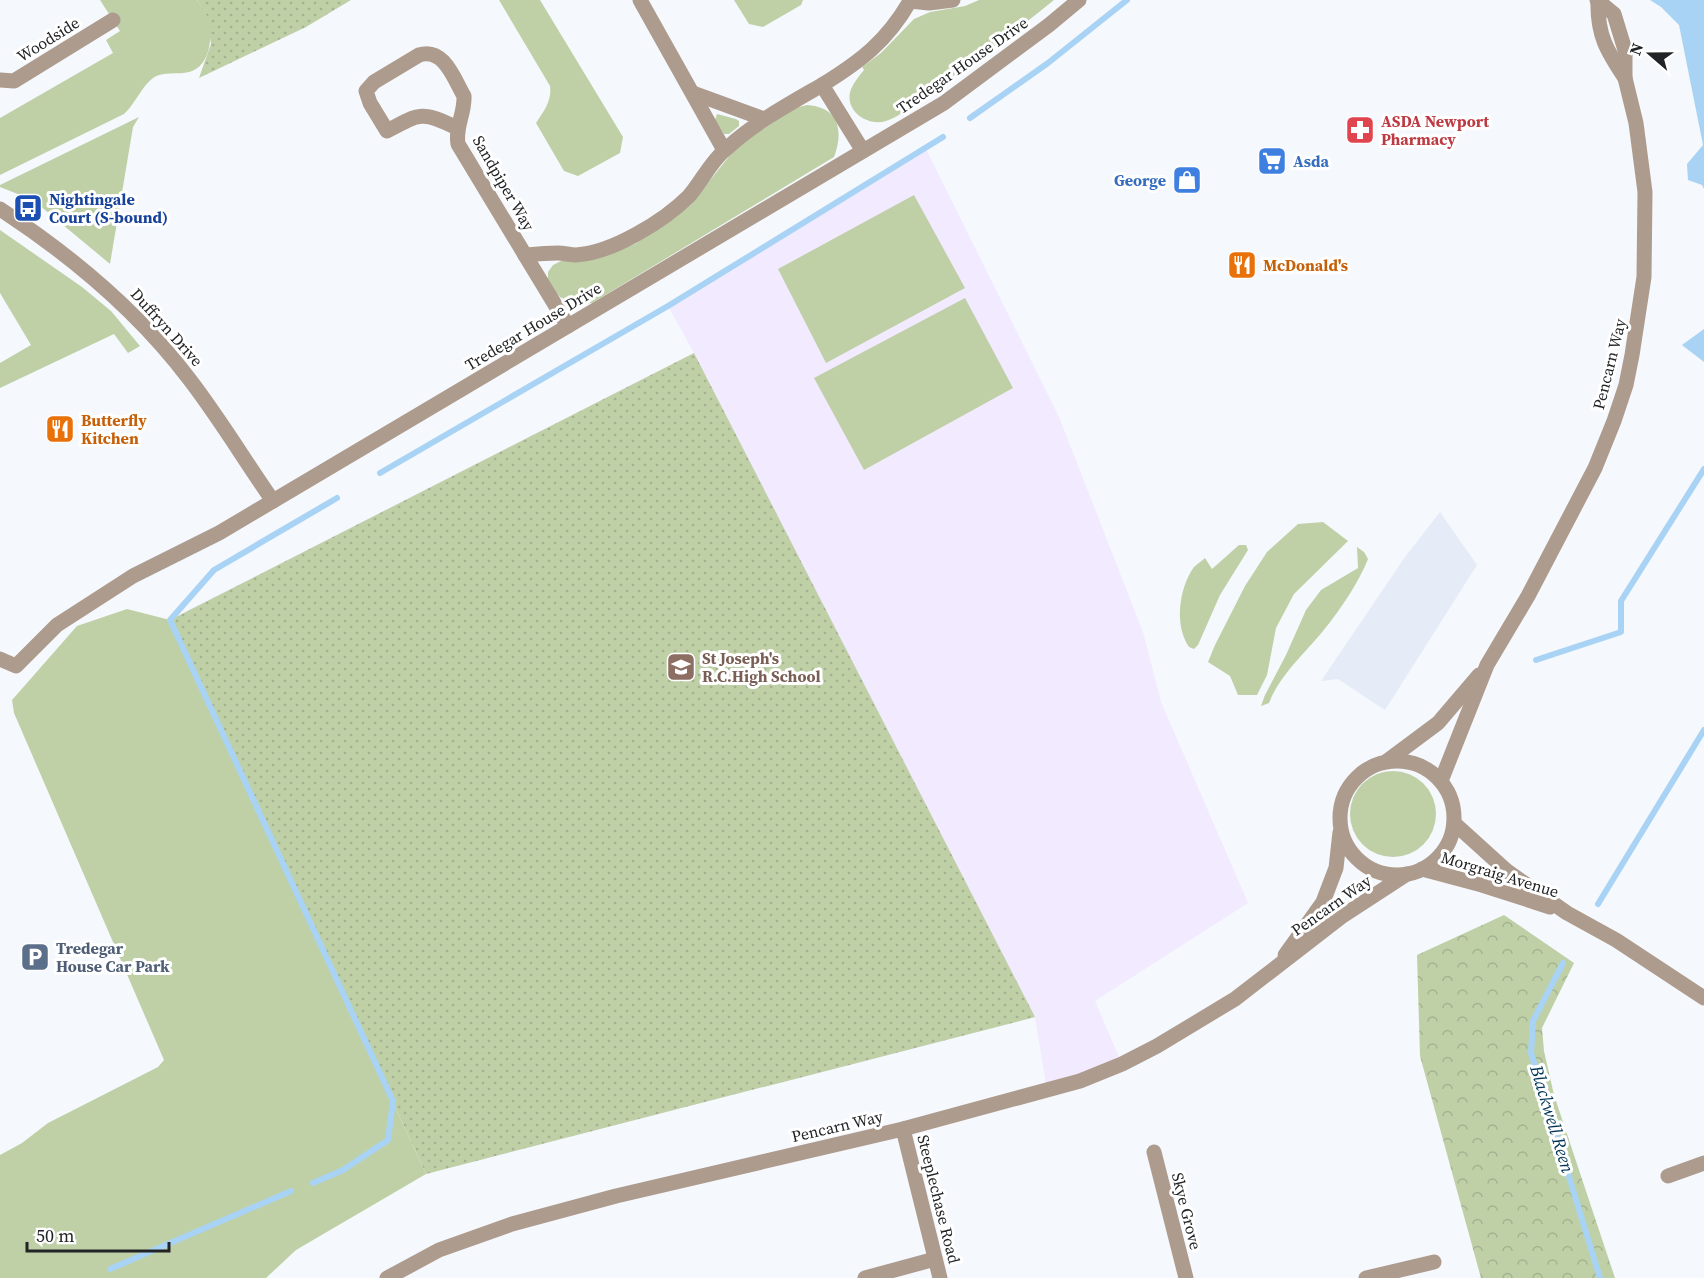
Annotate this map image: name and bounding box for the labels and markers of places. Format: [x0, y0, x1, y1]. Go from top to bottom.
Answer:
place label: ASDA Newport Pharmacy [1381, 110, 1489, 150]
pharmacy icon: ASDA Newport Pharmacy [1344, 114, 1376, 146]
supermarket icon: Asda [1256, 145, 1288, 177]
place label: Asda [1293, 150, 1329, 172]
shop icon: George [1171, 164, 1203, 196]
place label: George [1114, 169, 1166, 191]
place label: Nightingale Court (S-bound) [49, 188, 168, 228]
bus stop icon: Nightingale Court (S-bound) [12, 192, 44, 224]
restaurant icon: McDonald's [1226, 249, 1258, 281]
place label: McDonald's [1263, 254, 1348, 276]
place label: Butterfly Kitchen [81, 409, 147, 449]
restaurant icon: Butterfly Kitchen [44, 413, 76, 445]
place label: St Joseph's R.C.High School [702, 647, 821, 687]
school or university icon: St Joseph's R.C.High School [665, 651, 697, 683]
place label: Tredegar House Car Park [56, 937, 170, 977]
parking icon: Tredegar House Car Park [19, 941, 51, 973]

